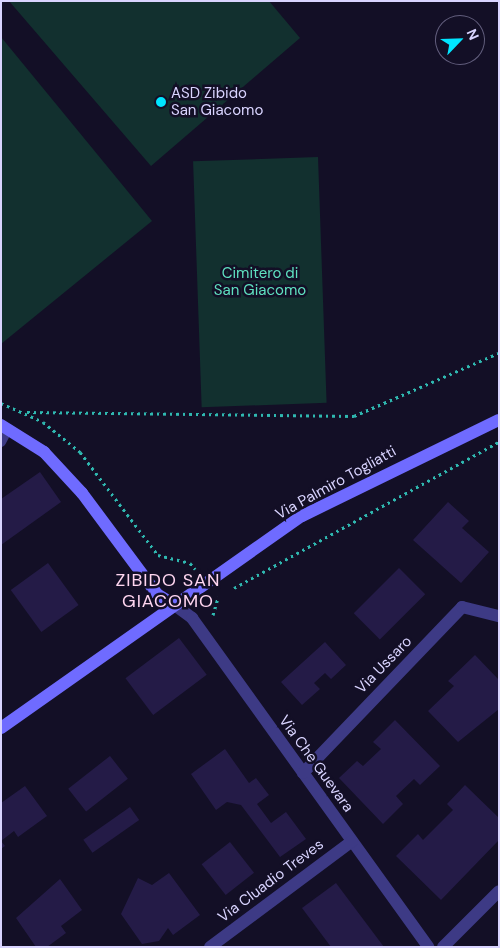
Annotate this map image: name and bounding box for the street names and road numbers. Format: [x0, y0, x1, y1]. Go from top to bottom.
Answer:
street label: Via Palmiro Togliatti [273, 442, 399, 524]
street label: Via Ussaro [352, 632, 416, 698]
street label: Via Che Guevara [275, 712, 357, 816]
street label: Via Cluadio Treves [215, 836, 327, 926]

